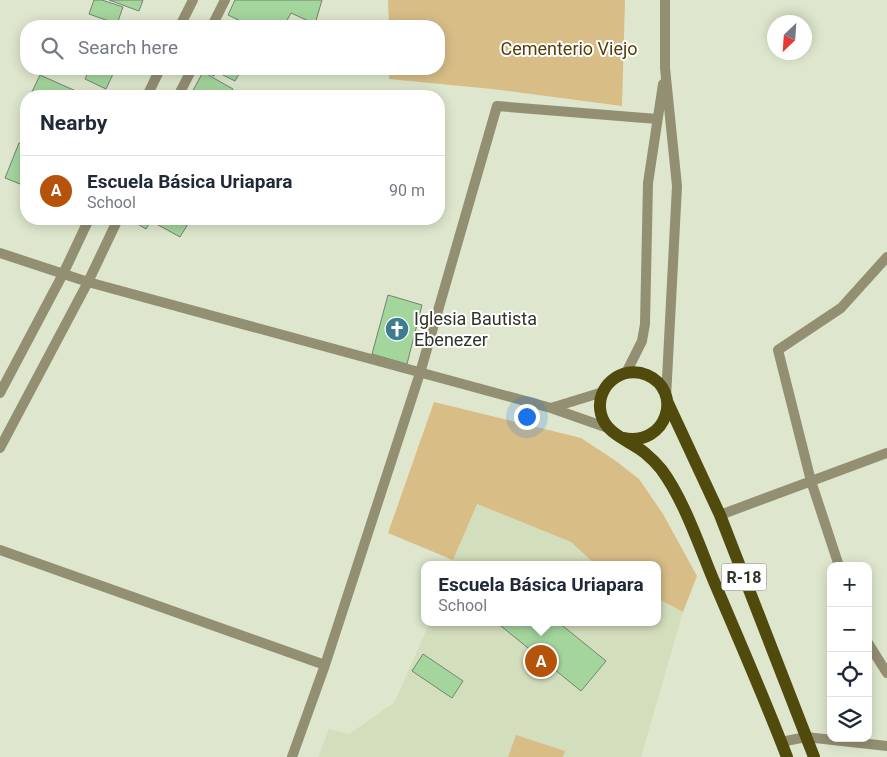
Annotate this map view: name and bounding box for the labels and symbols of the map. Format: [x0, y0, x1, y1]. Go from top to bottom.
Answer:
north arrow [767, 15, 812, 60]
park label: Cementerio Viejo [500, 38, 638, 59]
place label: Iglesia Bautista Ebenezer [414, 308, 537, 350]
church icon: Iglesia Bautista Ebenezer [384, 316, 410, 342]
your location [514, 404, 540, 430]
road number: R-18 [722, 564, 766, 590]
pin: A [525, 642, 557, 680]

